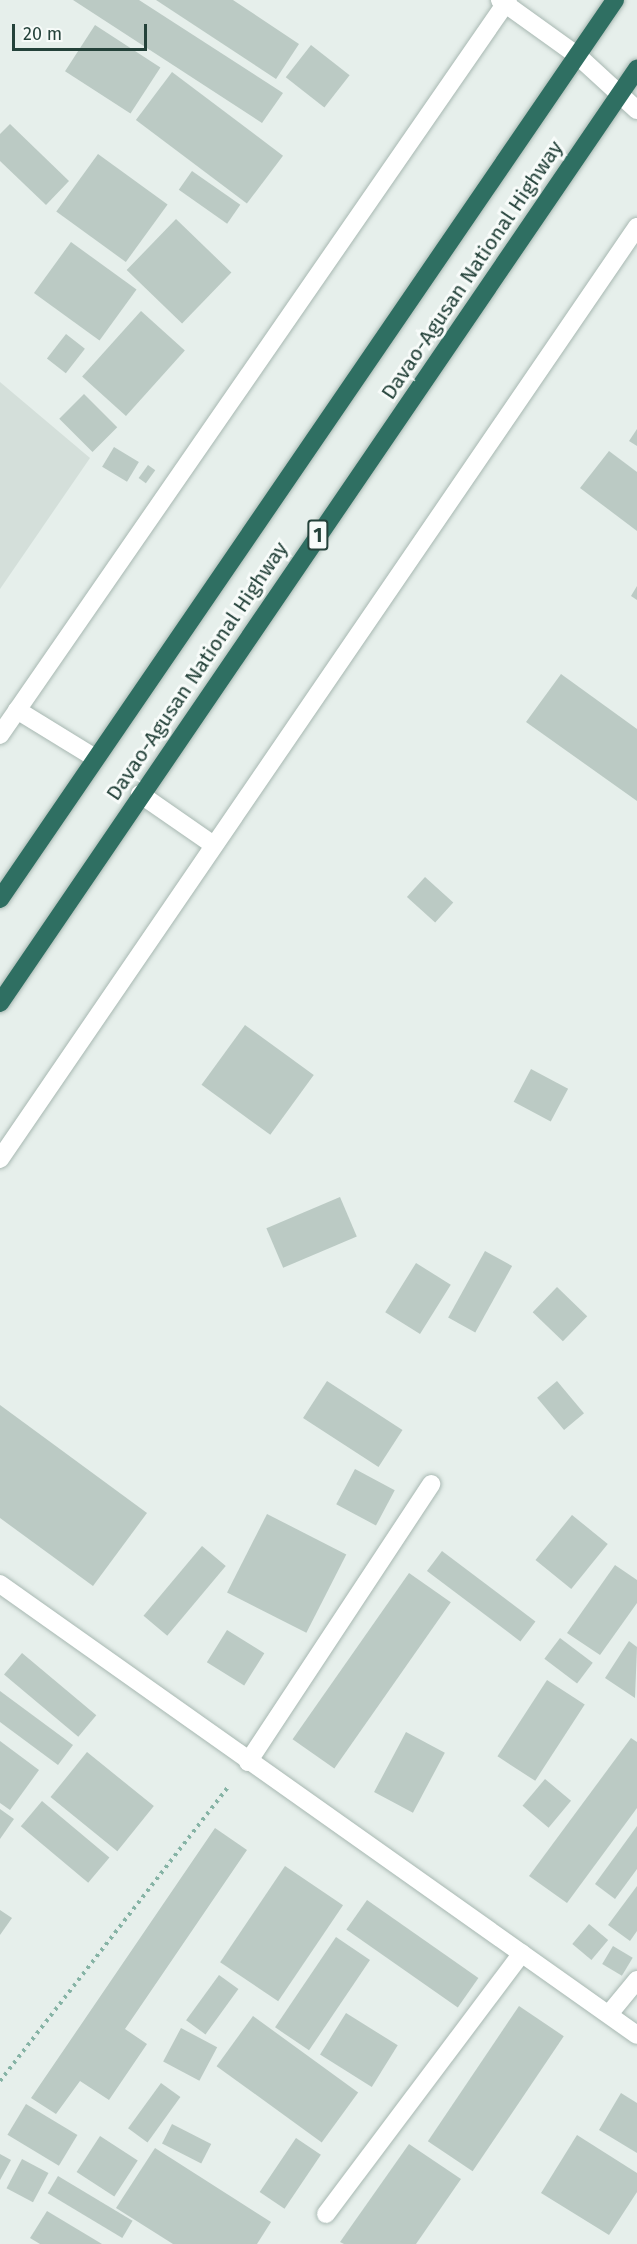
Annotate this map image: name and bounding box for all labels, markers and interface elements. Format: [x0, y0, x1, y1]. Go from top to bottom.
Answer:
scale bar [15, 12, 150, 50]
text: 20 m [23, 23, 62, 45]
street label: Davao-Agusan National Highway [376, 136, 568, 404]
road number: 1 [306, 518, 330, 552]
street label: Davao-Agusan National Highway [101, 537, 293, 805]

